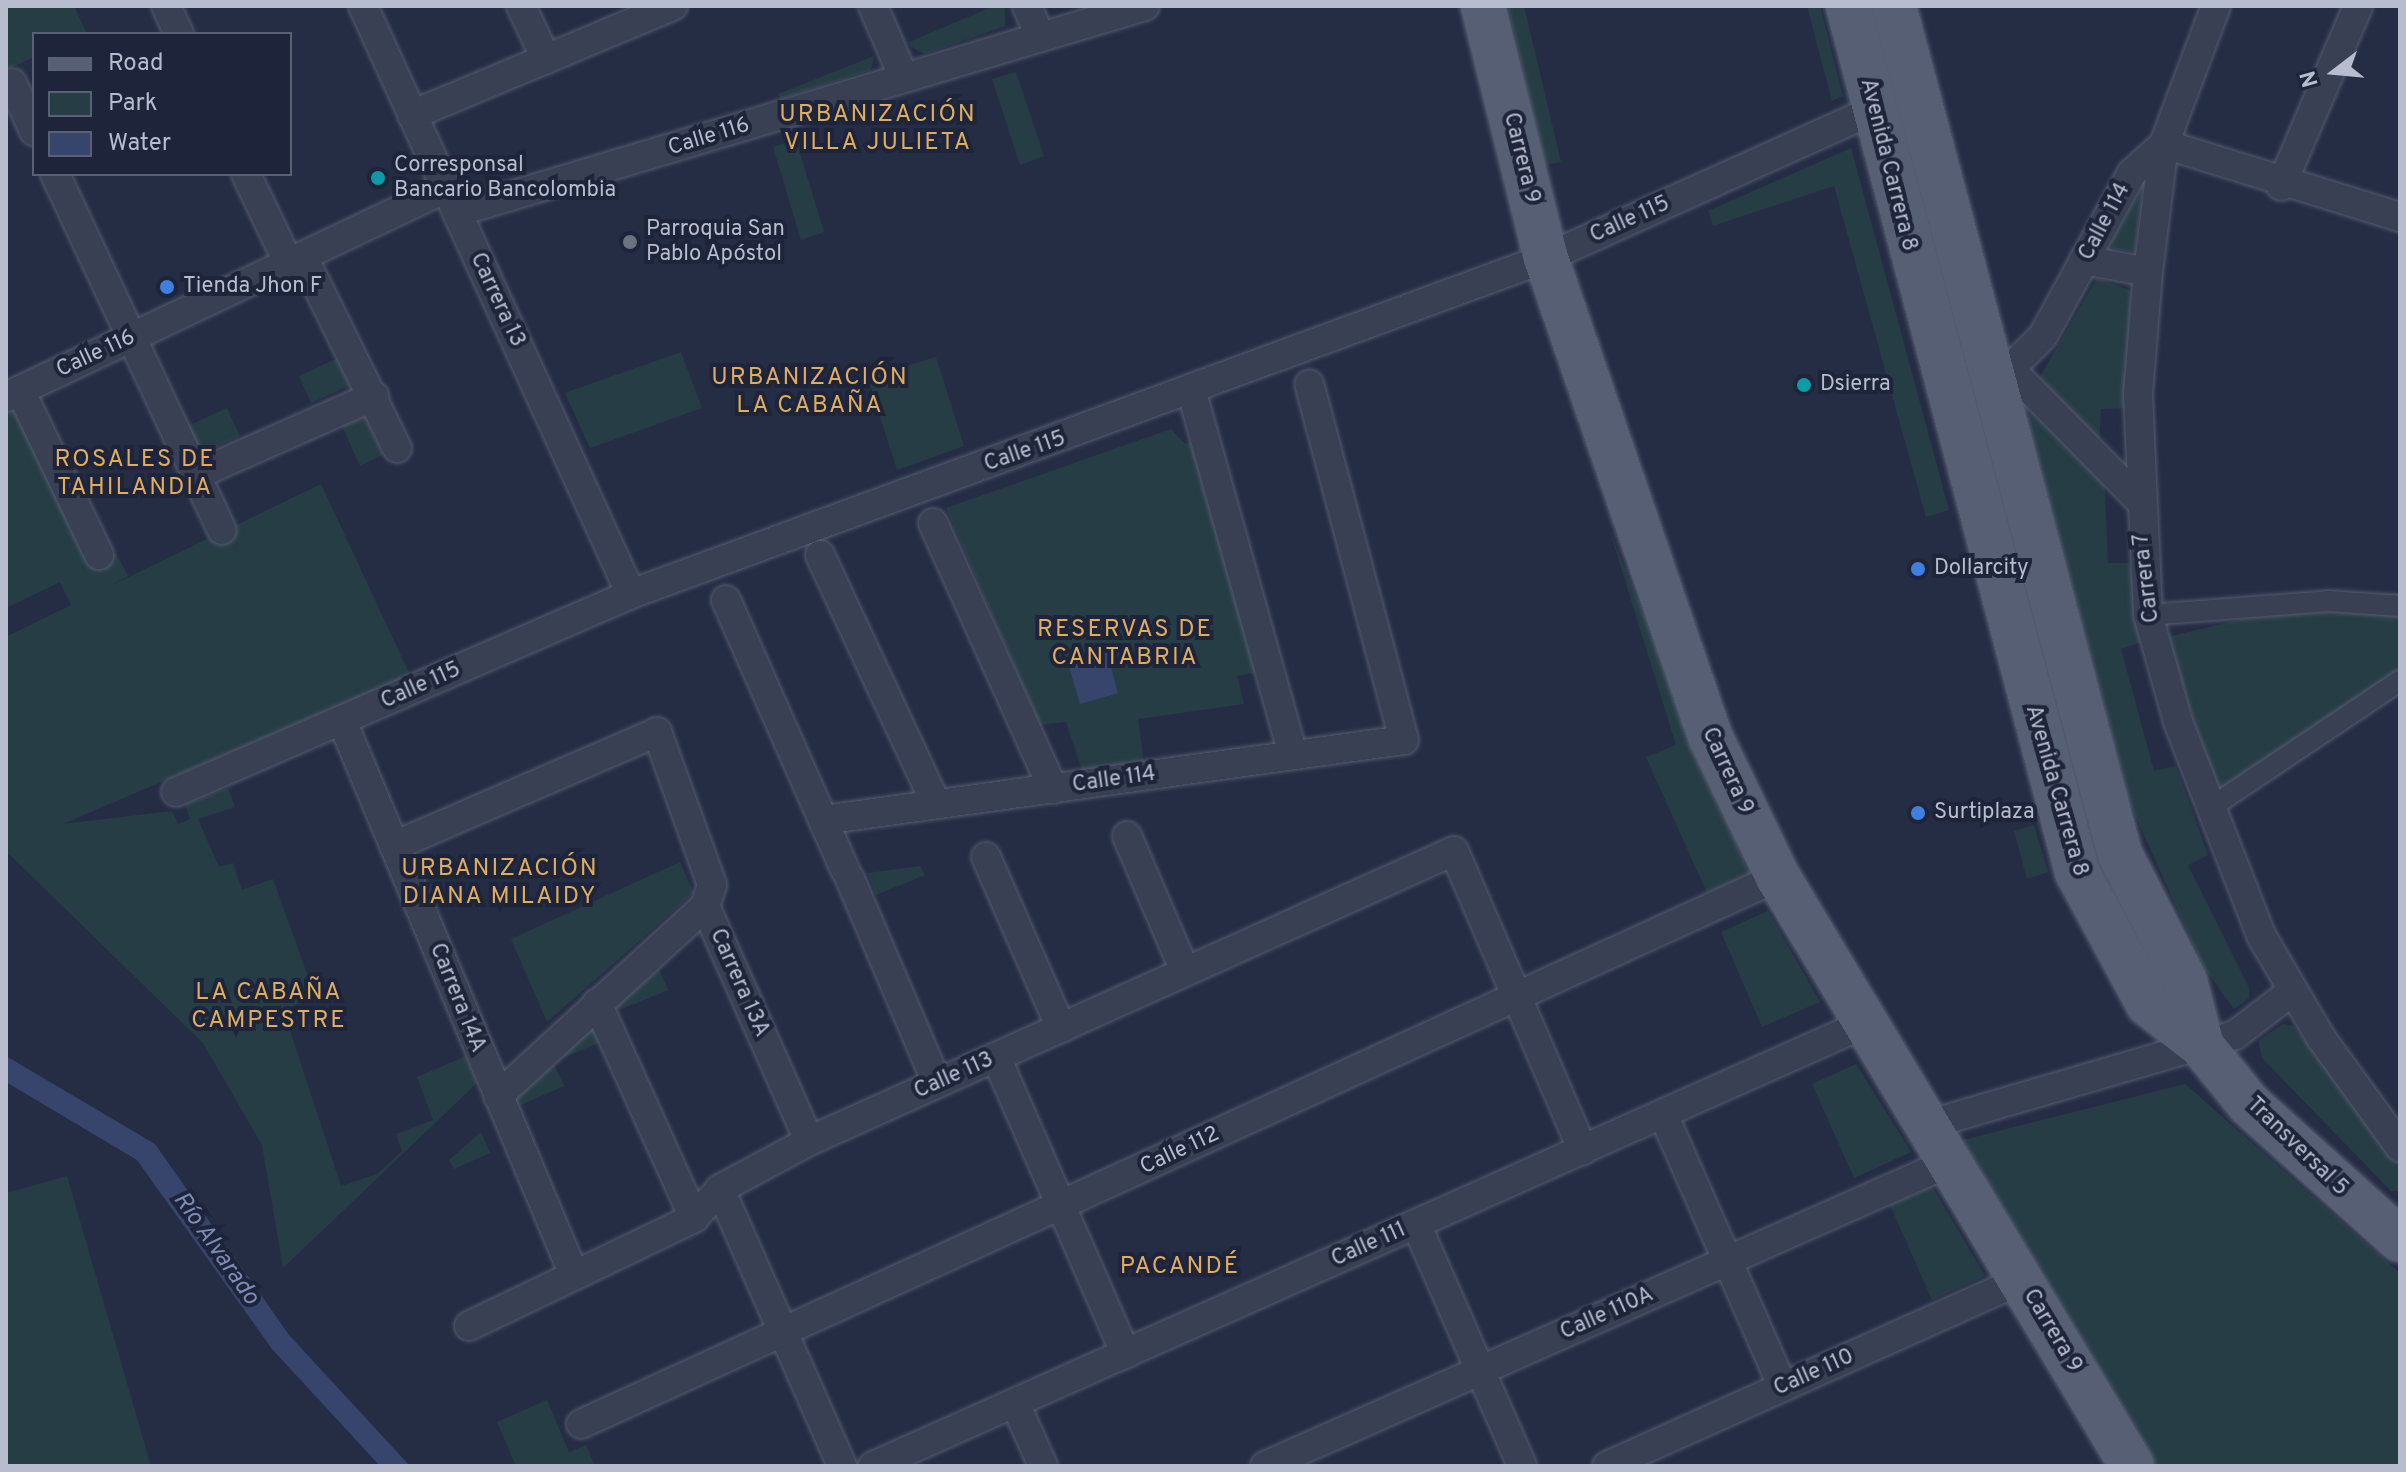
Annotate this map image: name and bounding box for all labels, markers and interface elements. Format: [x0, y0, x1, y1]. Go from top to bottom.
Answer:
legend [32, 32, 292, 176]
north arrow [2294, 32, 2374, 112]
text: Road [108, 49, 164, 79]
text: N [2295, 67, 2326, 90]
street label: Avenida Carrera 8 [1854, 76, 1922, 254]
text: Park [108, 89, 158, 119]
district label: URBANIZACIÓN VILLA JULIETA [779, 102, 977, 158]
street label: Carrera 9 [1497, 110, 1545, 206]
street label: Calle 116 [665, 112, 753, 162]
text: Water [108, 129, 171, 159]
place label: Corresponsal Bancario Bancolombia [394, 152, 616, 204]
marker: Corresponsal Bancario Bancolombia [369, 169, 387, 187]
street label: Calle 114 [2074, 179, 2136, 265]
street label: Calle 115 [1586, 191, 1674, 249]
place label: Parroquia San Pablo Apóstol [646, 216, 785, 268]
marker: Parroquia San Pablo Apóstol [621, 233, 639, 251]
street label: Carrera 13 [464, 249, 530, 351]
place label: Tienda Jhon F [183, 274, 322, 300]
marker: Tienda Jhon F [158, 278, 176, 296]
street label: Calle 116 [52, 324, 140, 384]
district label: URBANIZACIÓN LA CABAÑA [711, 365, 909, 421]
place label: Dsierra [1820, 372, 1891, 398]
marker: Dsierra [1795, 376, 1813, 394]
street label: Calle 115 [981, 426, 1069, 478]
district label: ROSALES DE TAHILANDIA [54, 447, 216, 503]
street label: Carrera 7 [2128, 531, 2166, 625]
place label: Dollarcity [1934, 556, 2029, 582]
marker: Dollarcity [1909, 560, 1927, 578]
district label: RESERVAS DE CANTABRIA [1037, 617, 1213, 673]
street label: Calle 115 [377, 657, 465, 715]
street label: Avenida Carrera 8 [2019, 702, 2093, 880]
street label: Carrera 9 [1695, 723, 1759, 819]
street label: Calle 114 [1071, 761, 1157, 799]
place label: Surtiplaza [1934, 800, 2035, 826]
marker: Surtiplaza [1909, 804, 1927, 822]
district label: URBANIZACIÓN DIANA MILAIDY [401, 856, 599, 912]
street label: Carrera 13A [703, 925, 775, 1041]
street label: Carrera 14A [423, 940, 491, 1056]
district label: LA CABAÑA CAMPESTRE [191, 980, 347, 1036]
street label: Calle 113 [910, 1047, 998, 1105]
street label: Transversal 5 [2241, 1092, 2353, 1202]
street label: Calle 112 [1136, 1121, 1224, 1181]
water label: Río Alvarado [165, 1187, 265, 1311]
street label: Calle 111 [1328, 1217, 1410, 1273]
district label: PACANDÉ [1120, 1254, 1240, 1282]
street label: Calle 110A [1556, 1282, 1658, 1346]
street label: Carrera 9 [2017, 1285, 2087, 1377]
street label: Calle 110 [1770, 1344, 1858, 1402]

